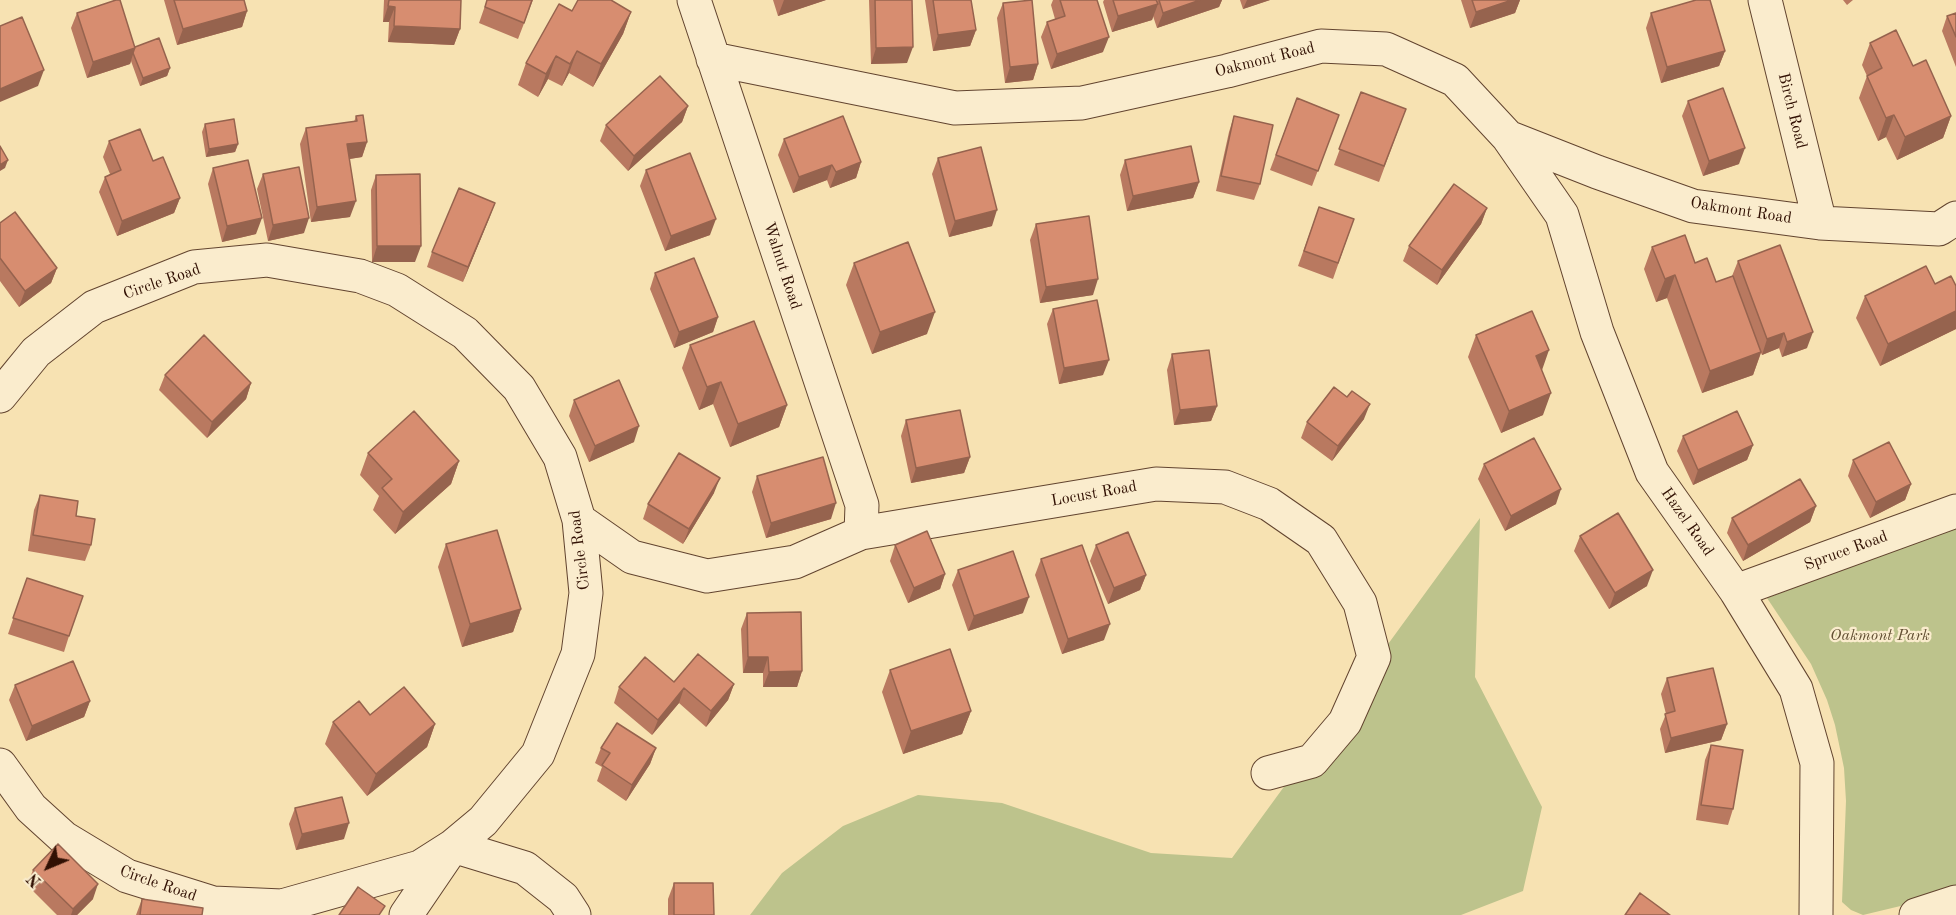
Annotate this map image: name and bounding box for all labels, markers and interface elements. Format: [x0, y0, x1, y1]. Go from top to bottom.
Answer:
street label: Oakmont Road [1213, 38, 1317, 82]
street label: Birch Road [1773, 71, 1811, 151]
street label: Oakmont Road [1689, 194, 1793, 228]
street label: Walnut Road [759, 220, 805, 312]
street label: Circle Road [121, 260, 203, 304]
street label: Locust Road [1050, 477, 1138, 511]
street label: Hazel Road [1656, 484, 1718, 560]
street label: Circle Road [566, 509, 594, 591]
street label: Spruce Road [1801, 527, 1891, 575]
park label: Oakmont Park [1830, 626, 1930, 646]
north arrow [18, 837, 78, 897]
street label: Circle Road [117, 862, 199, 906]
text: N [25, 870, 45, 889]

